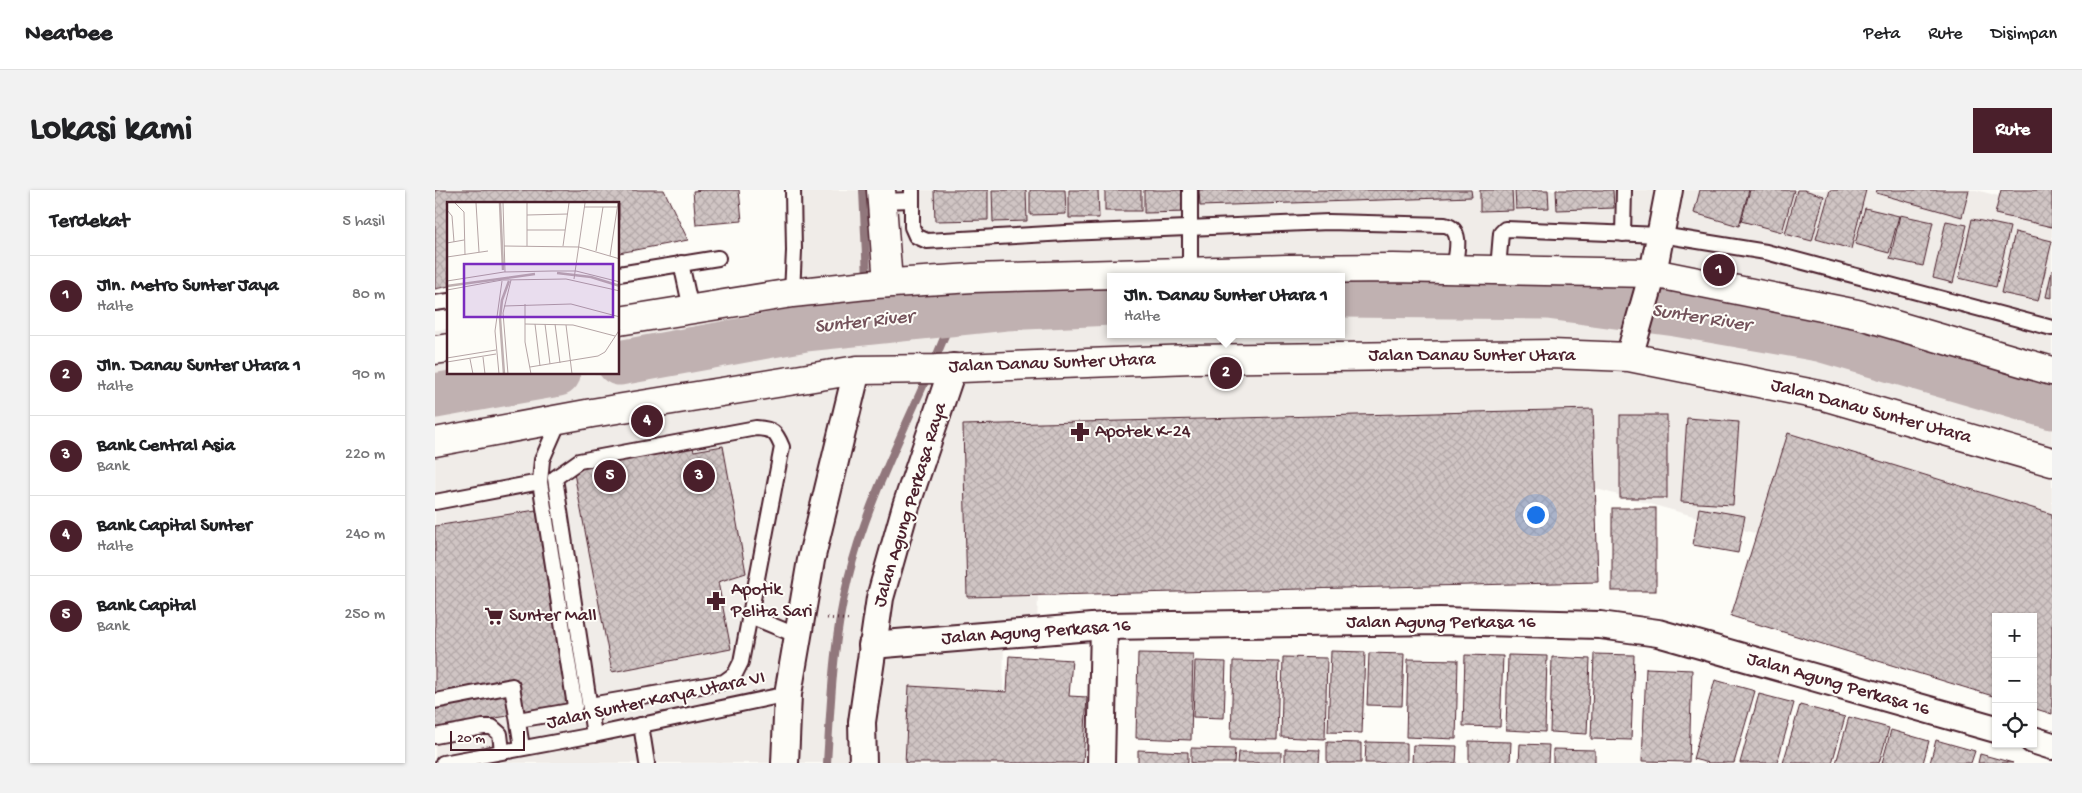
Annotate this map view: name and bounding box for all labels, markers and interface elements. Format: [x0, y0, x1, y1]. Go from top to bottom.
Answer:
text: Nearbee [25, 20, 112, 49]
text: Peta [1864, 24, 1900, 45]
text: Rute [1928, 24, 1963, 45]
text: Disimpan [1991, 24, 2057, 45]
button: Rute [1973, 108, 2052, 153]
text: Lokasi kami [30, 110, 192, 151]
inset map [447, 202, 620, 375]
text: Terdekat [50, 210, 129, 235]
text: 5 hasil [342, 213, 385, 232]
pin: 1 [1703, 251, 1735, 289]
popup [1107, 273, 1345, 338]
text: Jln. Metro Sunter Jaya [97, 275, 279, 298]
text: Jln. Danau Sunter Utara 1 [1124, 285, 1328, 308]
text: 1 [63, 286, 69, 305]
text: 80 m [352, 286, 385, 305]
text: Halte [97, 298, 133, 317]
water label: Sunter River [1650, 300, 1756, 339]
water label: Sunter River [813, 306, 919, 340]
text: Halte [1124, 308, 1160, 327]
street label: Jalan Danau Sunter Utara [1369, 345, 1577, 368]
street label: Jalan Danau Sunter Utara [948, 349, 1157, 379]
pin: 2 [1210, 354, 1242, 392]
text: Jln. Danau Sunter Utara 1 [97, 355, 301, 378]
text: 2 [62, 366, 70, 385]
text: 90 m [353, 366, 385, 385]
street label: Jalan Danau Sunter Utara [1768, 374, 1975, 450]
text: Halte [97, 378, 133, 397]
street label: Jalan Agung Perkasa Raya [869, 399, 954, 610]
pin: 4 [631, 402, 663, 440]
pharmacy icon: Apotek K-24 [1069, 421, 1091, 443]
place label: Apotek K-24 [1095, 421, 1191, 444]
text: Bank Central Asia [97, 435, 235, 458]
text: 3 [62, 446, 70, 465]
text: 220 m [345, 446, 385, 465]
pin: 5 [594, 457, 626, 495]
pin: 3 [683, 457, 715, 495]
text: Bank [97, 458, 129, 477]
your location [1523, 502, 1549, 528]
text: Bank Capital Sunter [97, 515, 252, 538]
text: 4 [62, 526, 70, 545]
text: 240 m [345, 526, 385, 545]
text: Halte [97, 538, 133, 557]
place label: Apotik Pelita Sari [730, 579, 813, 624]
pharmacy icon: Apotik Pelita Sari [705, 590, 727, 612]
text: Bank Capital [97, 595, 196, 618]
supermarket icon: Sunter Mall [483, 605, 505, 627]
place label: Sunter Mall [509, 605, 597, 628]
text: 5 [62, 606, 70, 625]
text: 250 m [345, 606, 385, 625]
street label: Jalan Agung Perkasa 16 [1346, 612, 1536, 635]
map controls [1992, 613, 2037, 748]
button: + [1992, 613, 2037, 658]
street label: Jalan Agung Perkasa 16 [941, 615, 1132, 651]
text: Bank [97, 618, 129, 637]
street label: Jalan Agung Perkasa 16 [1744, 648, 1933, 722]
button: − [1992, 658, 2037, 703]
street label: Jalan Sunter Karya Utara VI [545, 667, 767, 735]
button: locate [1992, 703, 2037, 748]
scale bar [450, 728, 525, 751]
text: 20 m [457, 731, 485, 748]

